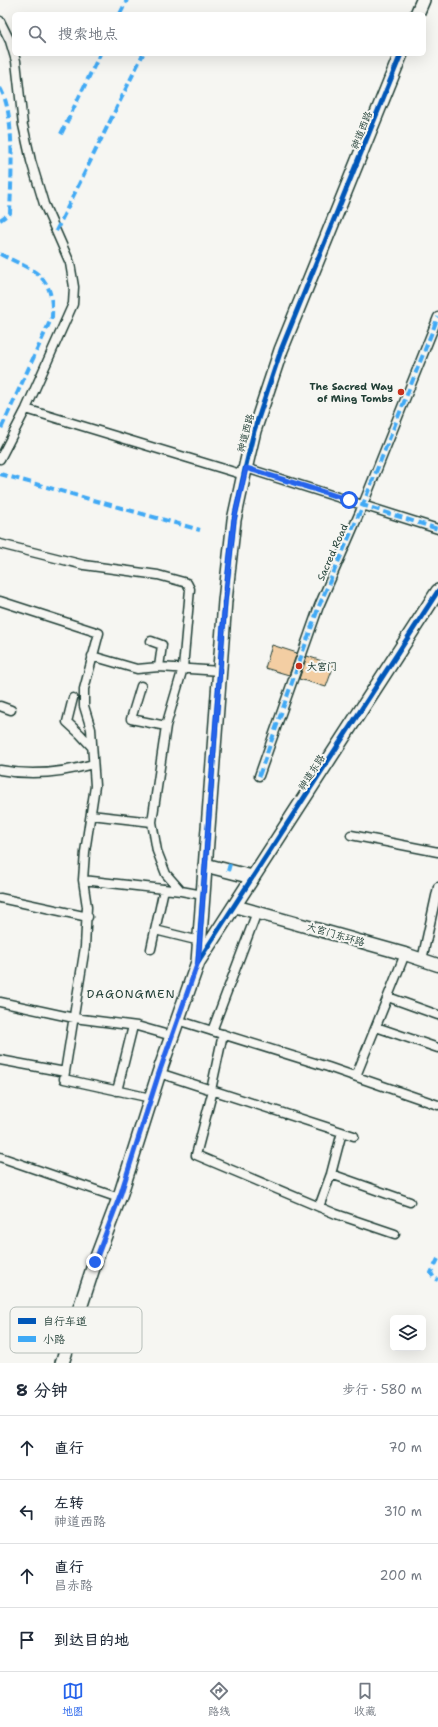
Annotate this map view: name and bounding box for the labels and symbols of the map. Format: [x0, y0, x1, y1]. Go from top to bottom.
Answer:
street label: 神道西路 [348, 109, 375, 151]
place label: The Sacred Way of Ming Tombs [309, 380, 393, 405]
marker: The Sacred Way of Ming Tombs [396, 387, 406, 397]
street label: 神道西路 [234, 412, 257, 454]
route start [340, 491, 358, 509]
street label: Sacred Road [314, 521, 351, 583]
place label: 大宫门 [307, 660, 337, 673]
marker: 大宫门 [294, 661, 304, 671]
street label: 神道东路 [295, 752, 328, 793]
street label: 大宫门东环路 [305, 920, 366, 949]
district label: DAGONGMEN [86, 986, 176, 1002]
route end [86, 1253, 104, 1271]
legend [10, 1307, 142, 1353]
text: 自行车道 [43, 1314, 87, 1329]
text: 小路 [43, 1332, 65, 1347]

